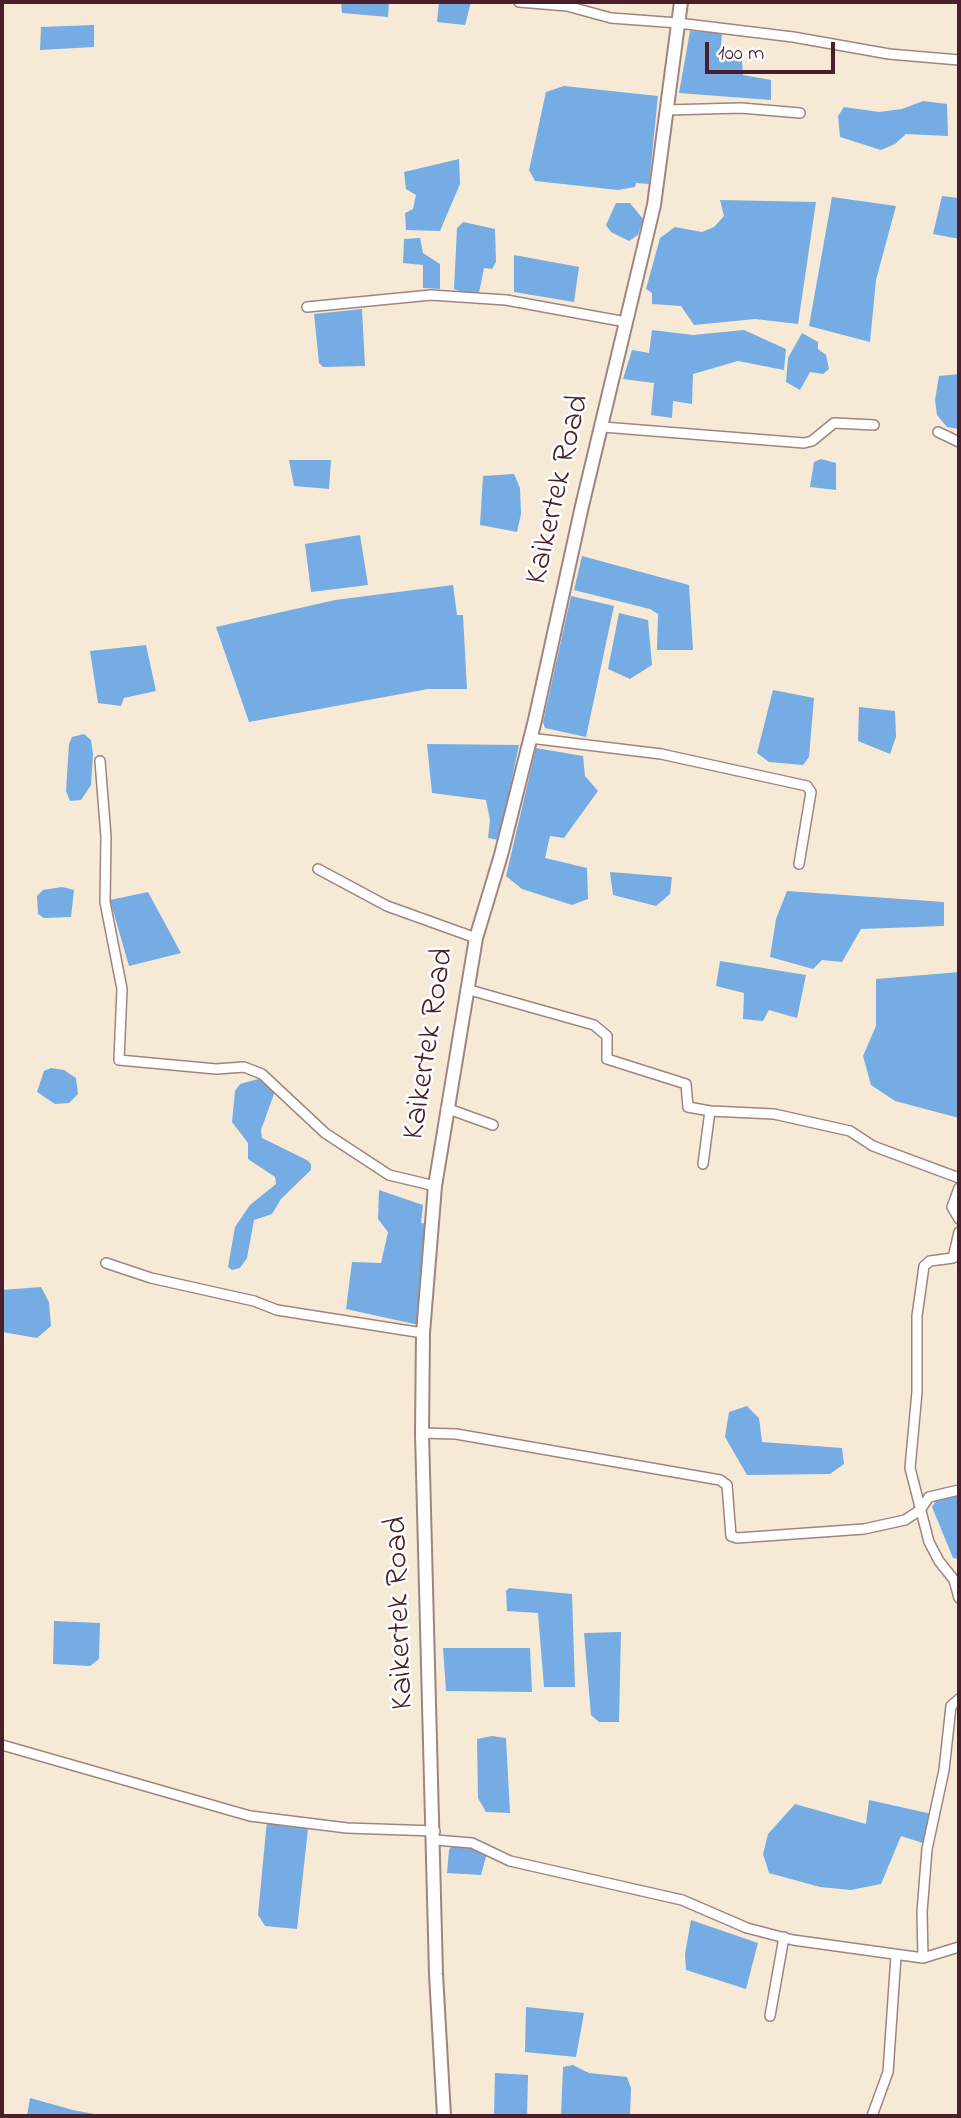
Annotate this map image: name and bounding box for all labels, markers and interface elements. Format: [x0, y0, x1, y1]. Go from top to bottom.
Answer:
scale bar [709, 28, 838, 72]
text: 100 m [718, 39, 764, 69]
street label: Kaikertek Road [520, 391, 600, 589]
street label: Kaikertek Road [397, 945, 465, 1143]
street label: Kaikertek Road [379, 1516, 425, 1710]

